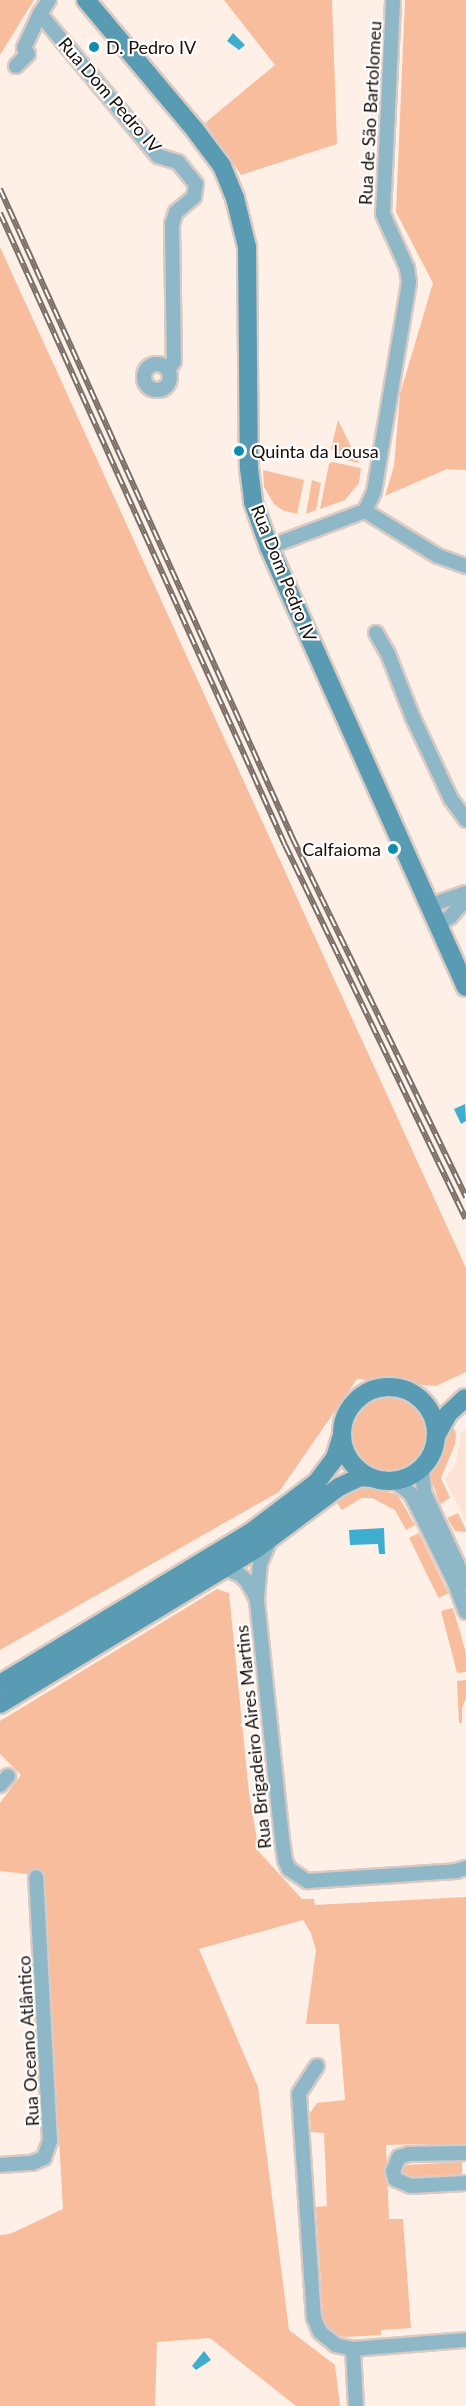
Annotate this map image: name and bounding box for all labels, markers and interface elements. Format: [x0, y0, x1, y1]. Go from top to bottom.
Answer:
street label: Rua de São Bartolomeu [354, 20, 386, 206]
street label: Rua Dom Pedro IV [54, 33, 166, 157]
place label: D. Pedro IV [106, 36, 196, 58]
marker: D. Pedro IV [87, 40, 101, 54]
place label: Quinta da Lousa [251, 440, 379, 462]
marker: Quinta da Lousa [232, 444, 246, 458]
street label: Rua Dom Pedro IV [247, 501, 321, 645]
place label: Calfaioma [302, 838, 381, 860]
marker: Calfaioma [386, 842, 400, 856]
street label: Rua Brigadeiro Aires Martins [230, 1624, 276, 1850]
street label: Rua Oceano Atlântico [13, 1955, 43, 2127]

